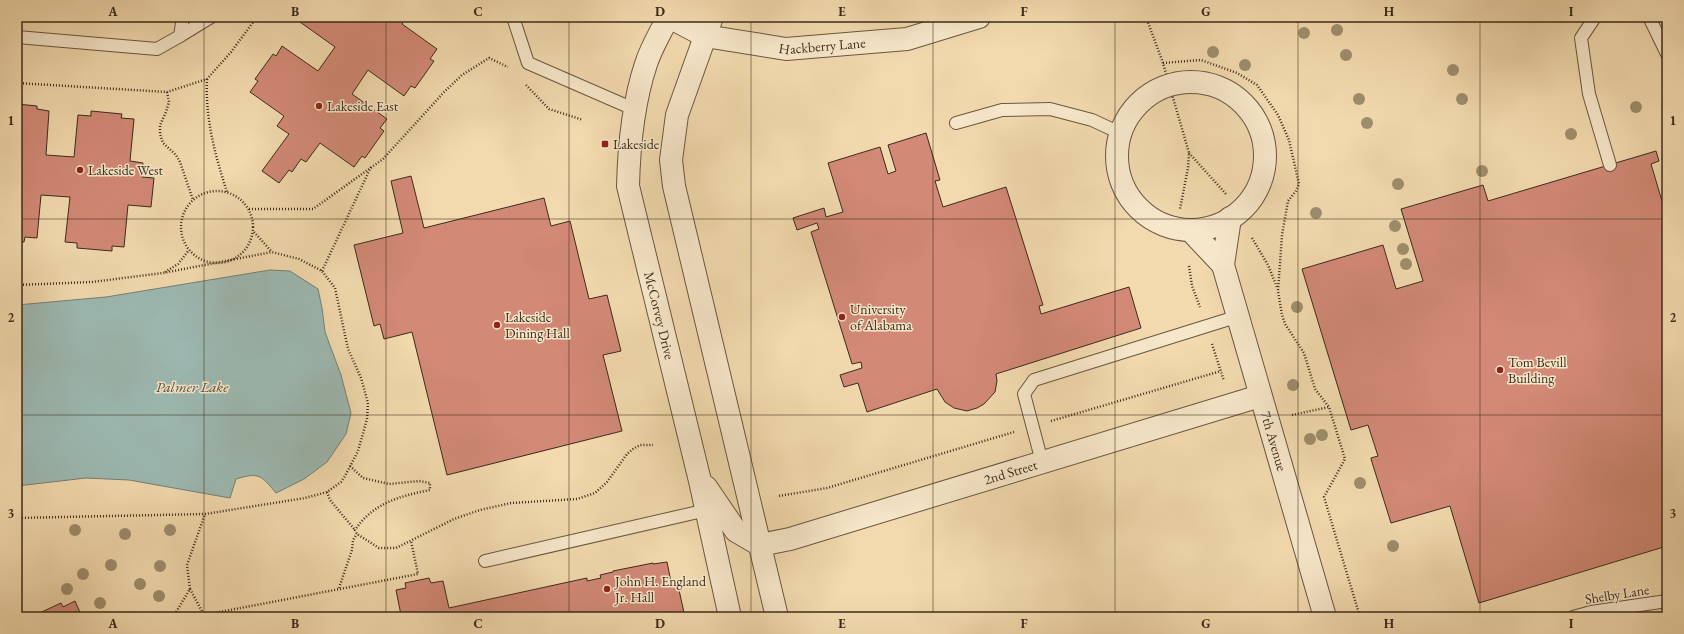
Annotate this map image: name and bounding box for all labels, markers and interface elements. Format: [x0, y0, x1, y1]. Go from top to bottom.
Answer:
text: A [107, 3, 118, 20]
text: B [291, 3, 299, 20]
text: C [473, 3, 483, 20]
text: D [655, 3, 665, 20]
text: E [838, 3, 846, 20]
text: F [1020, 3, 1028, 20]
text: G [1201, 3, 1211, 20]
text: H [1384, 3, 1395, 20]
text: I [1569, 3, 1574, 20]
street label: Hackberry Lane [777, 33, 867, 59]
place label: Lakeside East [327, 97, 399, 115]
marker: Lakeside East [314, 101, 324, 111]
text: 1 [8, 112, 15, 129]
text: 1 [1670, 112, 1677, 129]
place label: Lakeside [613, 135, 660, 153]
marker: Lakeside [600, 139, 610, 149]
place label: Lakeside West [88, 161, 163, 179]
marker: Lakeside West [75, 165, 85, 175]
street label: McCorvey Drive [640, 270, 679, 362]
place label: University of Alabama [850, 300, 912, 334]
place label: Lakeside Dining Hall [505, 308, 570, 342]
text: 2 [8, 309, 15, 326]
text: 2 [1670, 309, 1677, 326]
marker: University of Alabama [837, 312, 847, 322]
marker: Lakeside Dining Hall [492, 320, 502, 330]
place label: Tom Bevill Building [1508, 353, 1567, 387]
marker: Tom Bevill Building [1495, 365, 1505, 375]
water label: Palmer Lake [156, 377, 229, 396]
street label: 7th Avenue [1257, 409, 1291, 474]
street label: 2nd Street [982, 455, 1040, 489]
text: 3 [8, 505, 15, 522]
text: 3 [1670, 505, 1677, 522]
place label: John H. England Jr. Hall [614, 572, 707, 606]
street label: Shelby Lane [1584, 580, 1651, 608]
marker: John H. England Jr. Hall [602, 584, 612, 594]
text: A [107, 615, 118, 632]
text: B [291, 615, 299, 632]
text: C [473, 615, 483, 632]
text: D [655, 615, 665, 632]
text: E [838, 615, 846, 632]
text: F [1020, 615, 1028, 632]
text: G [1201, 615, 1211, 632]
text: H [1384, 615, 1395, 632]
text: I [1569, 615, 1574, 632]

